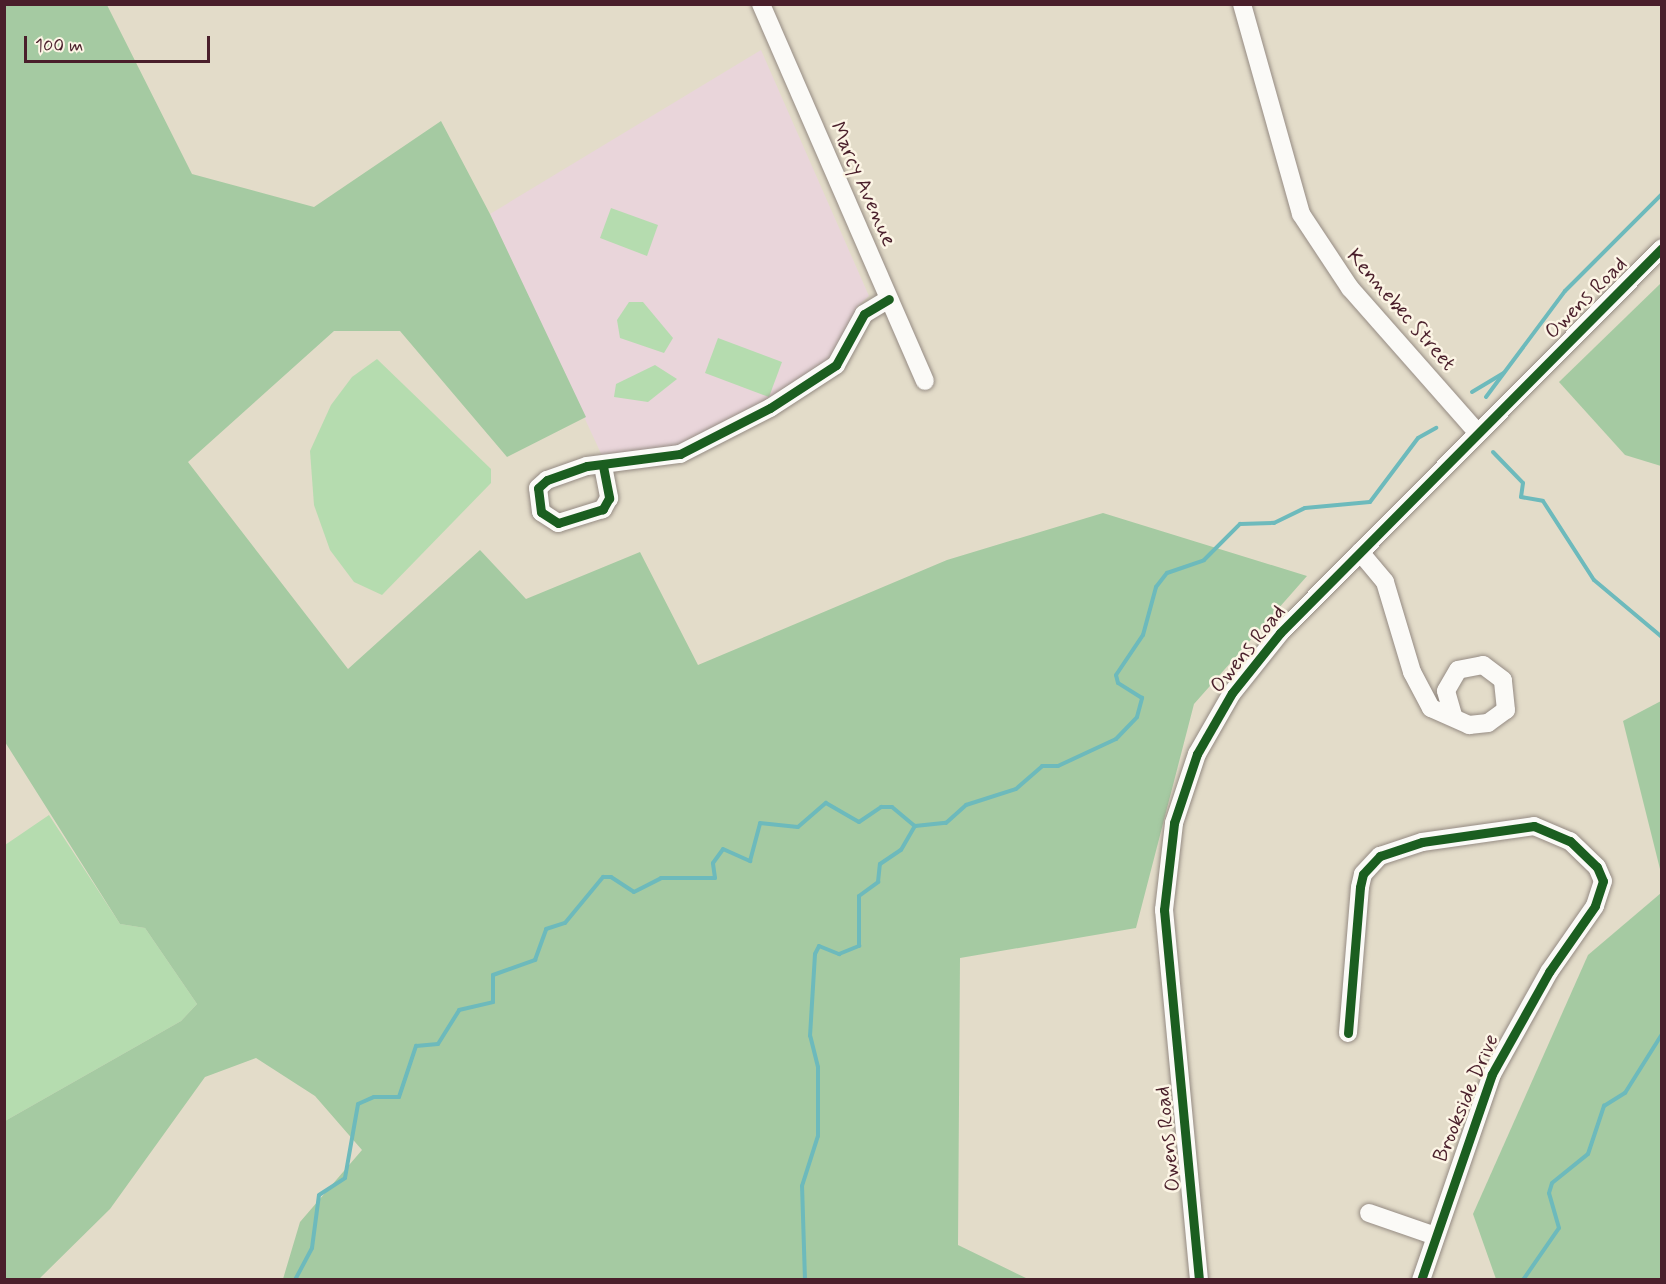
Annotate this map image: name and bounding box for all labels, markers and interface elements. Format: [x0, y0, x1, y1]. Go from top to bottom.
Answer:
scale bar [27, 24, 213, 62]
text: 100 m [35, 34, 83, 58]
street label: Marcy Avenue [826, 121, 900, 247]
street label: Kennebec Street [1340, 243, 1462, 377]
street label: Owens Road [1540, 252, 1632, 344]
street label: Owens Road [1205, 600, 1291, 698]
street label: Brookside Drive [1428, 1030, 1504, 1166]
street label: Owens Road [1150, 1085, 1186, 1193]

